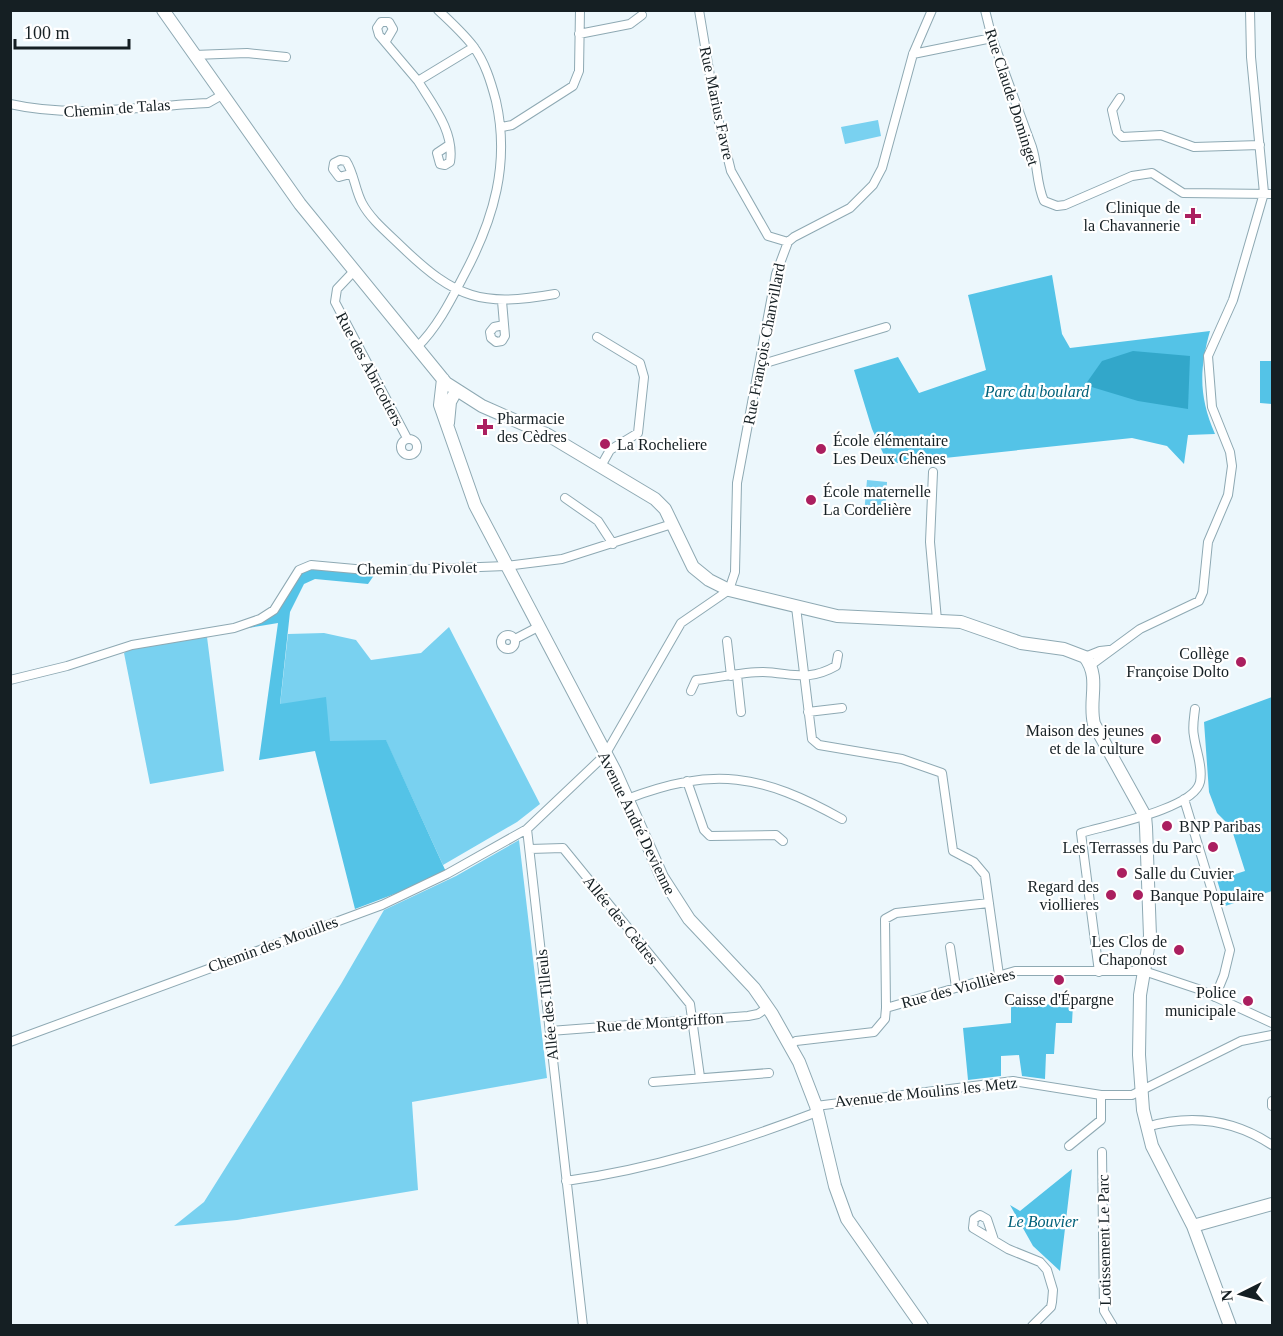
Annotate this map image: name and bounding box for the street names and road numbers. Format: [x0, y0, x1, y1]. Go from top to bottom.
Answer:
street label: Rue Claude Dominget [981, 26, 1042, 169]
street label: Rue Marius Favre [697, 45, 737, 161]
street label: Chemin de Talas [63, 96, 171, 120]
street label: Rue François Chanvillard [740, 262, 789, 427]
street label: Rue des Abricotiers [333, 309, 407, 429]
street label: Chemin du Pivolet [357, 558, 478, 578]
street label: Avenue André Devienne [595, 749, 679, 897]
street label: Allée des Cèdres [580, 873, 662, 967]
street label: Chemin des Mouilles [206, 913, 340, 975]
street label: Allée des Tilleuls [533, 948, 561, 1062]
street label: Rue des Viollières [899, 965, 1017, 1011]
street label: Rue de Montgriffon [596, 1009, 724, 1036]
street label: Avenue de Moulins les Metz [834, 1074, 1018, 1110]
street label: Lotissement Le Parc [1094, 1174, 1114, 1306]

